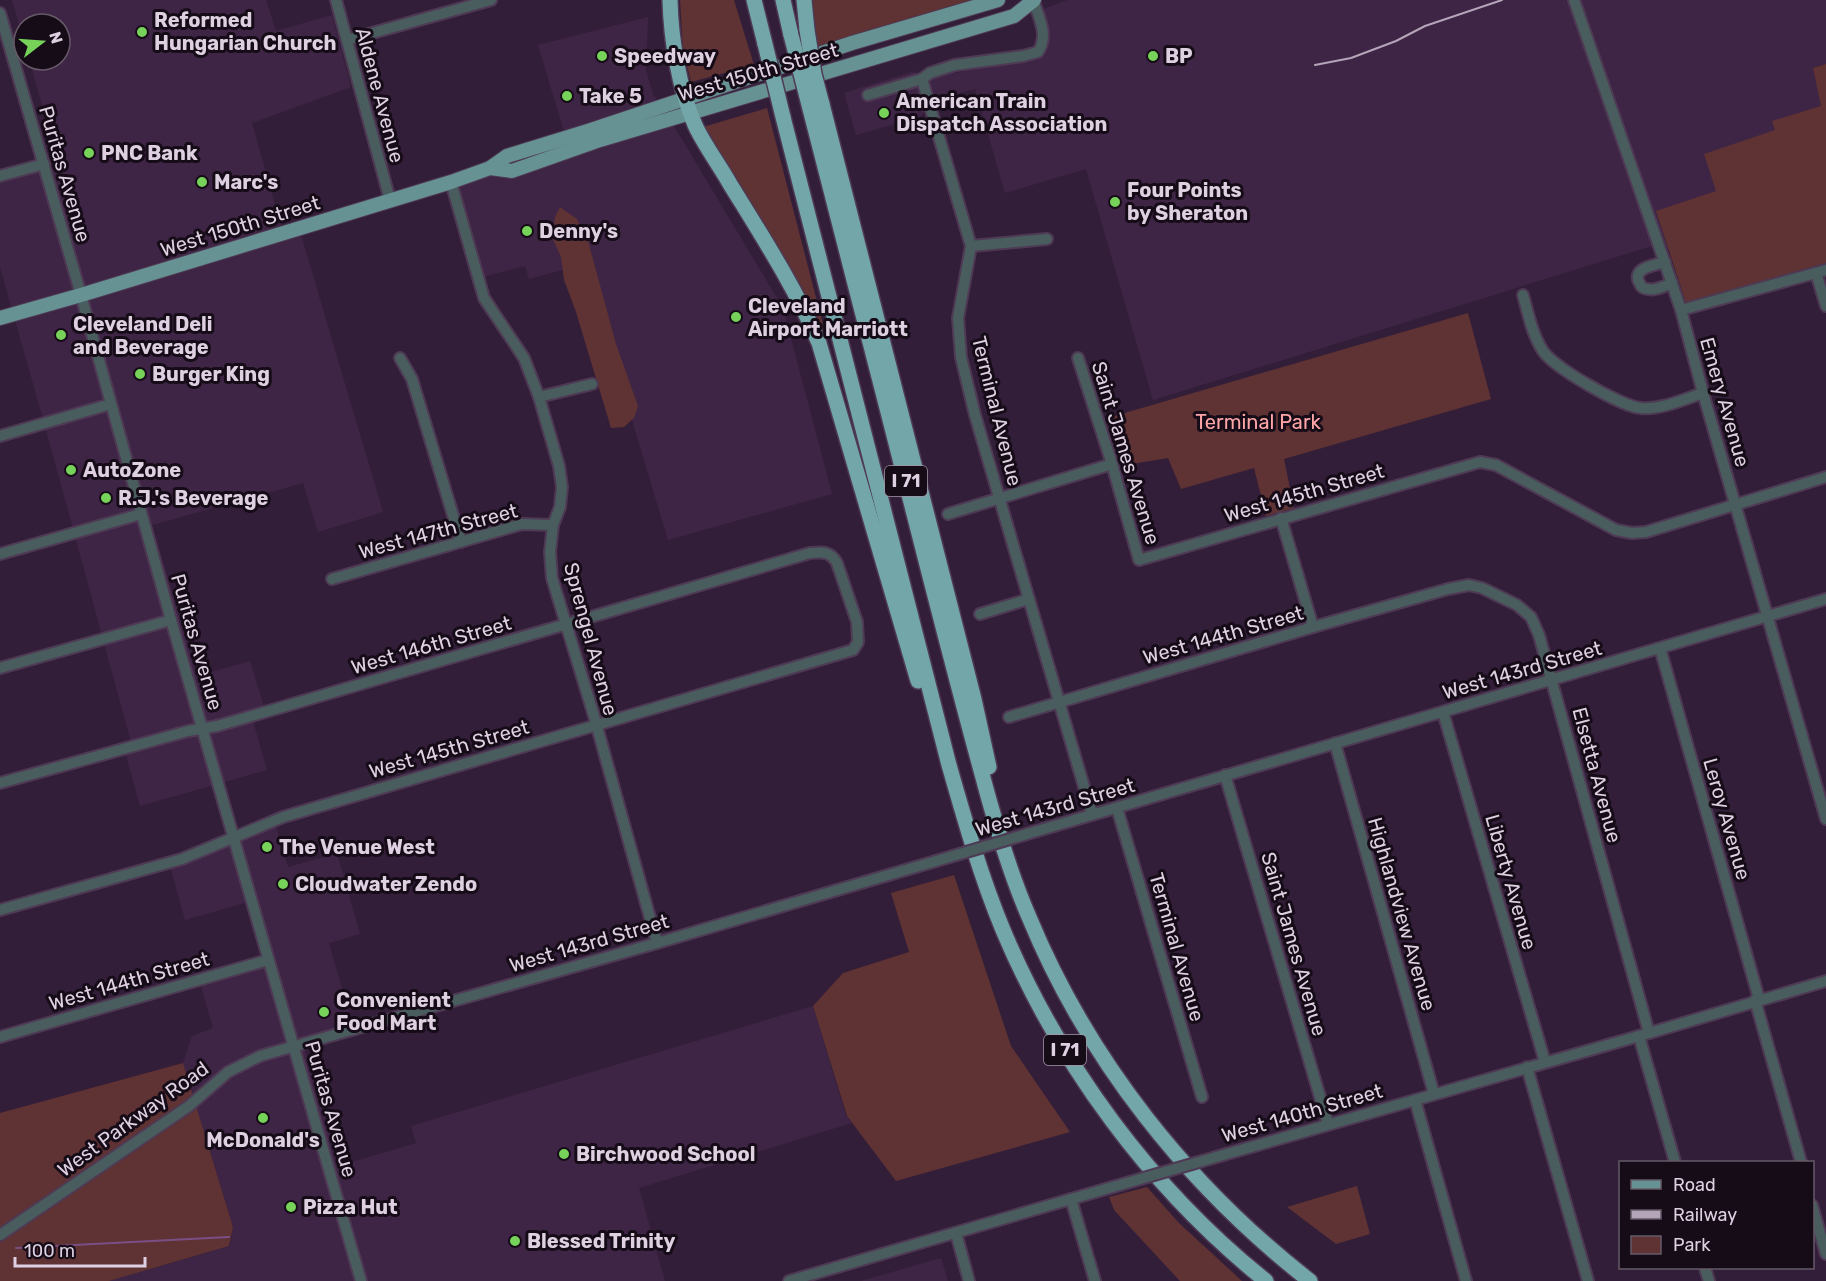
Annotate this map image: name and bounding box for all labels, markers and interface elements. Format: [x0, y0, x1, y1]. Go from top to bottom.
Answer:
place label: Reformed Hungarian Church [154, 8, 336, 55]
north arrow [12, 12, 72, 72]
marker: Reformed Hungarian Church [135, 25, 149, 39]
street label: Aldene Avenue [350, 25, 410, 165]
text: N [45, 29, 67, 46]
street label: West 150th Street [675, 38, 841, 106]
place label: Speedway [614, 44, 716, 68]
place label: BP [1165, 44, 1193, 68]
marker: Speedway [595, 49, 609, 63]
marker: BP [1146, 49, 1160, 63]
place label: Take 5 [579, 84, 642, 108]
marker: Take 5 [560, 89, 574, 103]
place label: American Train Dispatch Association [896, 89, 1107, 136]
street label: Puritas Avenue [34, 103, 96, 245]
marker: American Train Dispatch Association [877, 106, 891, 120]
place label: PNC Bank [101, 141, 198, 165]
marker: PNC Bank [82, 146, 96, 160]
place label: Marc's [214, 170, 278, 194]
marker: Marc's [195, 175, 209, 189]
place label: Four Points by Sheraton [1127, 178, 1248, 225]
street label: West 150th Street [157, 190, 323, 262]
marker: Four Points by Sheraton [1108, 195, 1122, 209]
place label: Denny's [539, 219, 618, 243]
marker: Denny's [520, 224, 534, 238]
place label: Cleveland Airport Marriott [748, 294, 908, 341]
marker: Cleveland Airport Marriott [729, 310, 743, 324]
place label: Cleveland Deli and Beverage [73, 312, 213, 359]
marker: Cleveland Deli and Beverage [54, 328, 68, 342]
street label: Terminal Avenue [967, 334, 1027, 488]
street label: Emery Avenue [1695, 334, 1755, 470]
street label: Saint James Avenue [1087, 359, 1165, 547]
place label: Burger King [152, 362, 270, 386]
marker: Burger King [133, 367, 147, 381]
park label: Terminal Park [1195, 410, 1321, 434]
place label: AutoZone [83, 458, 181, 482]
street label: West 145th Street [1221, 459, 1387, 527]
marker: AutoZone [64, 463, 78, 477]
road number: I 71 [885, 466, 927, 496]
place label: R.J.'s Beverage [118, 486, 269, 510]
marker: R.J.'s Beverage [99, 491, 113, 505]
street label: West 147th Street [356, 498, 520, 564]
street label: Sprengel Avenue [559, 560, 623, 718]
street label: Puritas Avenue [166, 571, 228, 713]
street label: West 144th Street [1140, 601, 1306, 669]
street label: West 146th Street [348, 611, 514, 679]
street label: West 143rd Street [1440, 636, 1605, 704]
street label: Elsetta Avenue [1567, 705, 1627, 845]
street label: West 145th Street [366, 715, 532, 783]
street label: Leroy Avenue [1698, 755, 1756, 883]
street label: West 143rd Street [973, 773, 1138, 841]
street label: Liberty Avenue [1480, 812, 1542, 952]
street label: Highlandview Avenue [1363, 815, 1441, 1013]
place label: The Venue West [279, 835, 435, 859]
marker: The Venue West [260, 840, 274, 854]
street label: Saint James Avenue [1256, 849, 1332, 1039]
street label: Terminal Avenue [1144, 870, 1210, 1024]
place label: Cloudwater Zendo [295, 872, 477, 896]
marker: Cloudwater Zendo [276, 877, 290, 891]
street label: West 143rd Street [507, 909, 672, 977]
street label: West 144th Street [46, 947, 212, 1015]
place label: Convenient Food Mart [336, 988, 451, 1035]
marker: Convenient Food Mart [317, 1005, 331, 1019]
road number: I 71 [1044, 1035, 1086, 1065]
street label: Puritas Avenue [300, 1038, 362, 1180]
street label: West Parkway Road [53, 1056, 213, 1182]
street label: West 140th Street [1219, 1079, 1385, 1147]
marker: McDonald's [256, 1111, 270, 1125]
place label: McDonald's [206, 1128, 320, 1152]
place label: Birchwood School [576, 1142, 755, 1166]
marker: Birchwood School [557, 1147, 571, 1161]
legend [1619, 1161, 1814, 1269]
text: Road [1673, 1174, 1716, 1196]
place label: Pizza Hut [303, 1195, 397, 1219]
marker: Pizza Hut [284, 1200, 298, 1214]
text: Railway [1673, 1204, 1737, 1226]
place label: Blessed Trinity [527, 1229, 675, 1253]
scale bar [15, 1230, 146, 1268]
marker: Blessed Trinity [508, 1234, 522, 1248]
text: Park [1673, 1234, 1711, 1256]
text: 100 m [24, 1240, 75, 1262]

